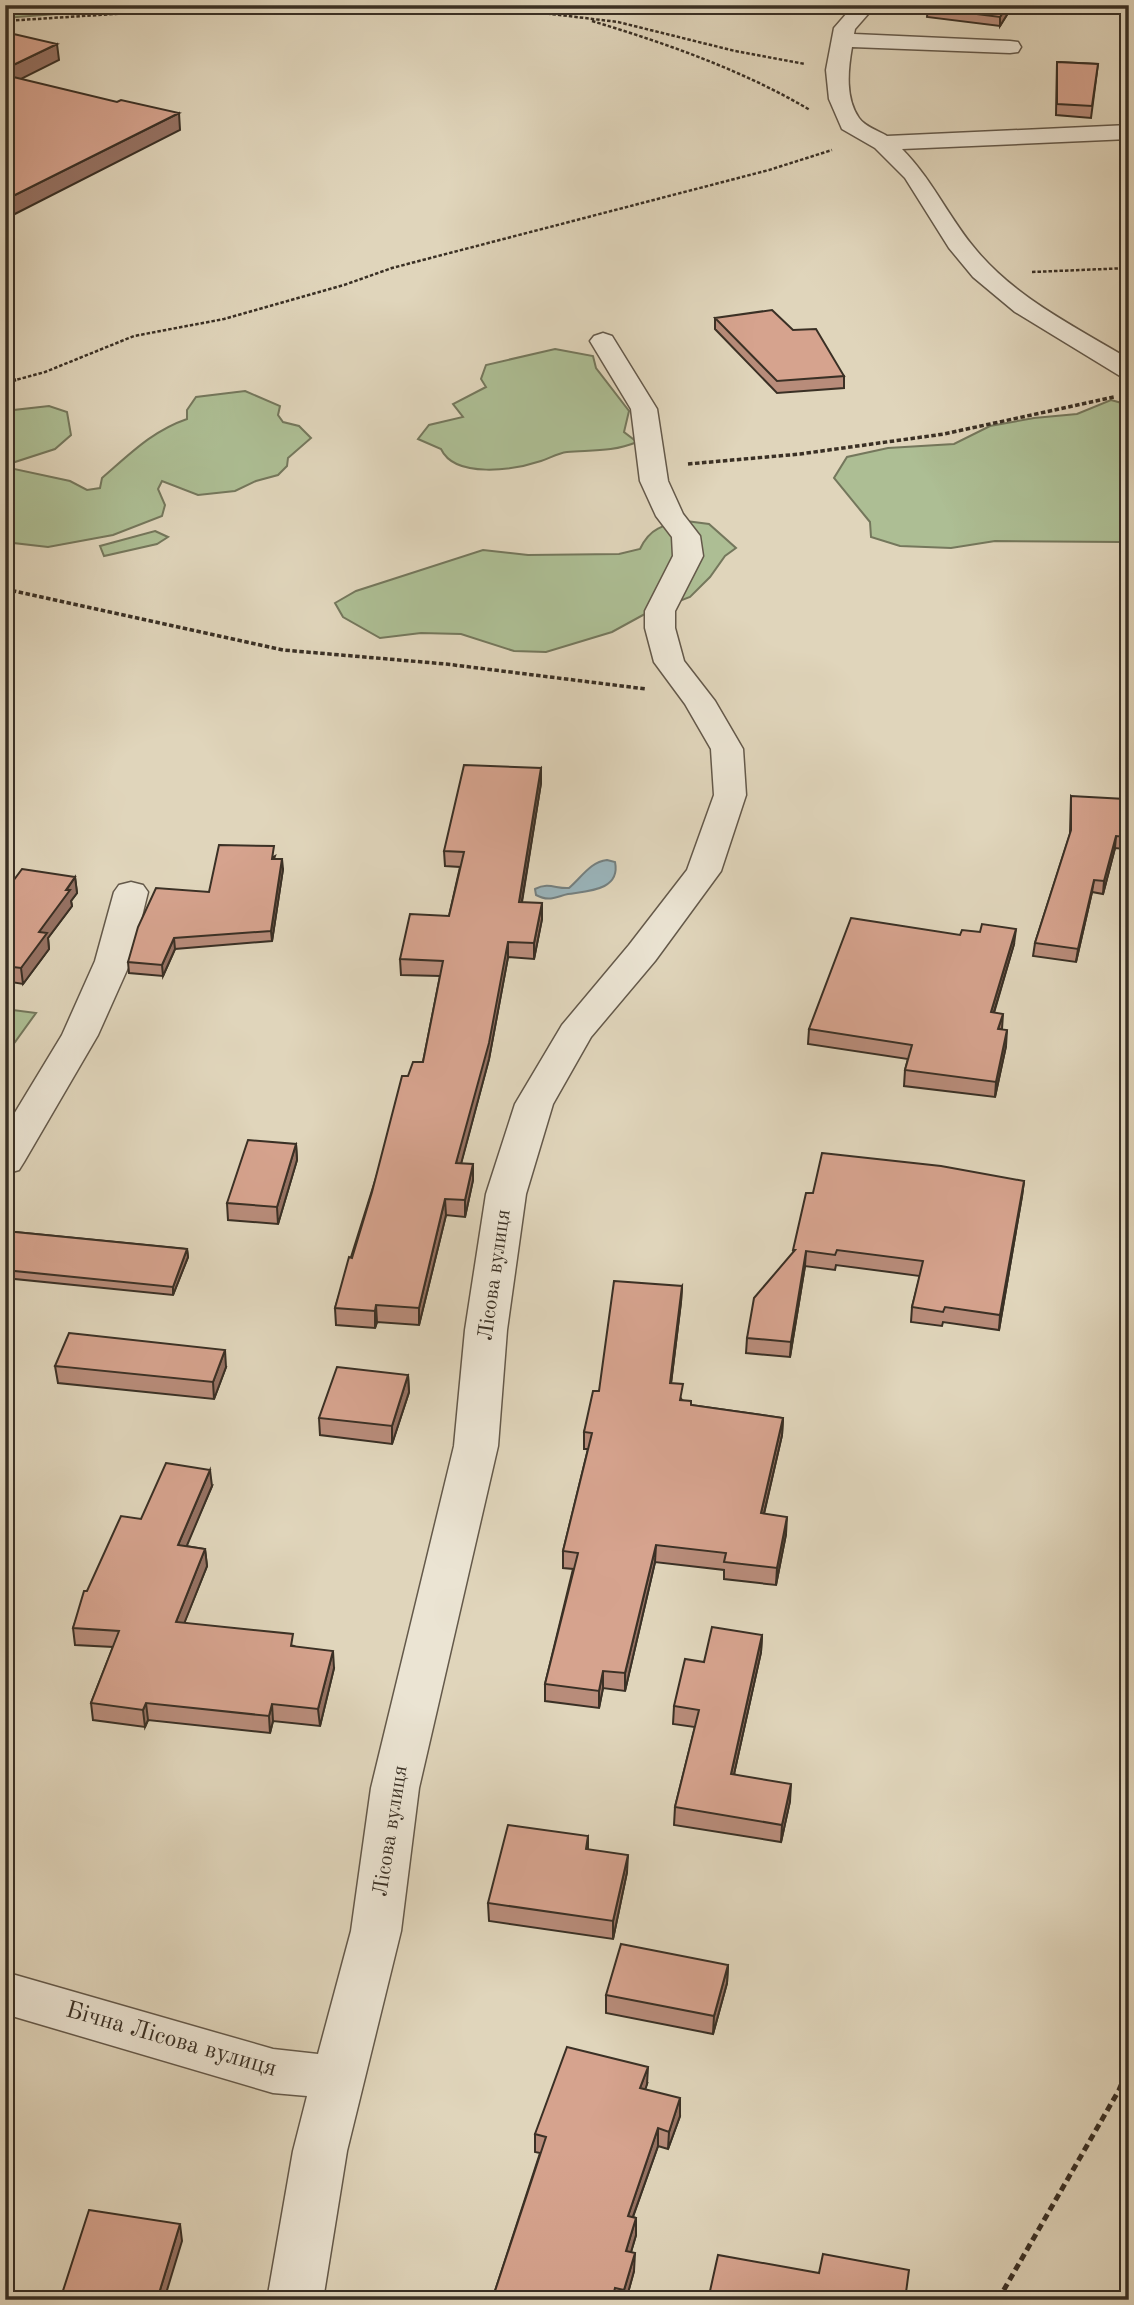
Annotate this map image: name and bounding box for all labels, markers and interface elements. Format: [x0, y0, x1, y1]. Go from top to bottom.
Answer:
street label: Лісова вулиця [475, 1208, 515, 1342]
street label: Лісова вулиця [370, 1764, 412, 1898]
street label: Бічна Лісова вулиця [63, 1998, 279, 2082]

